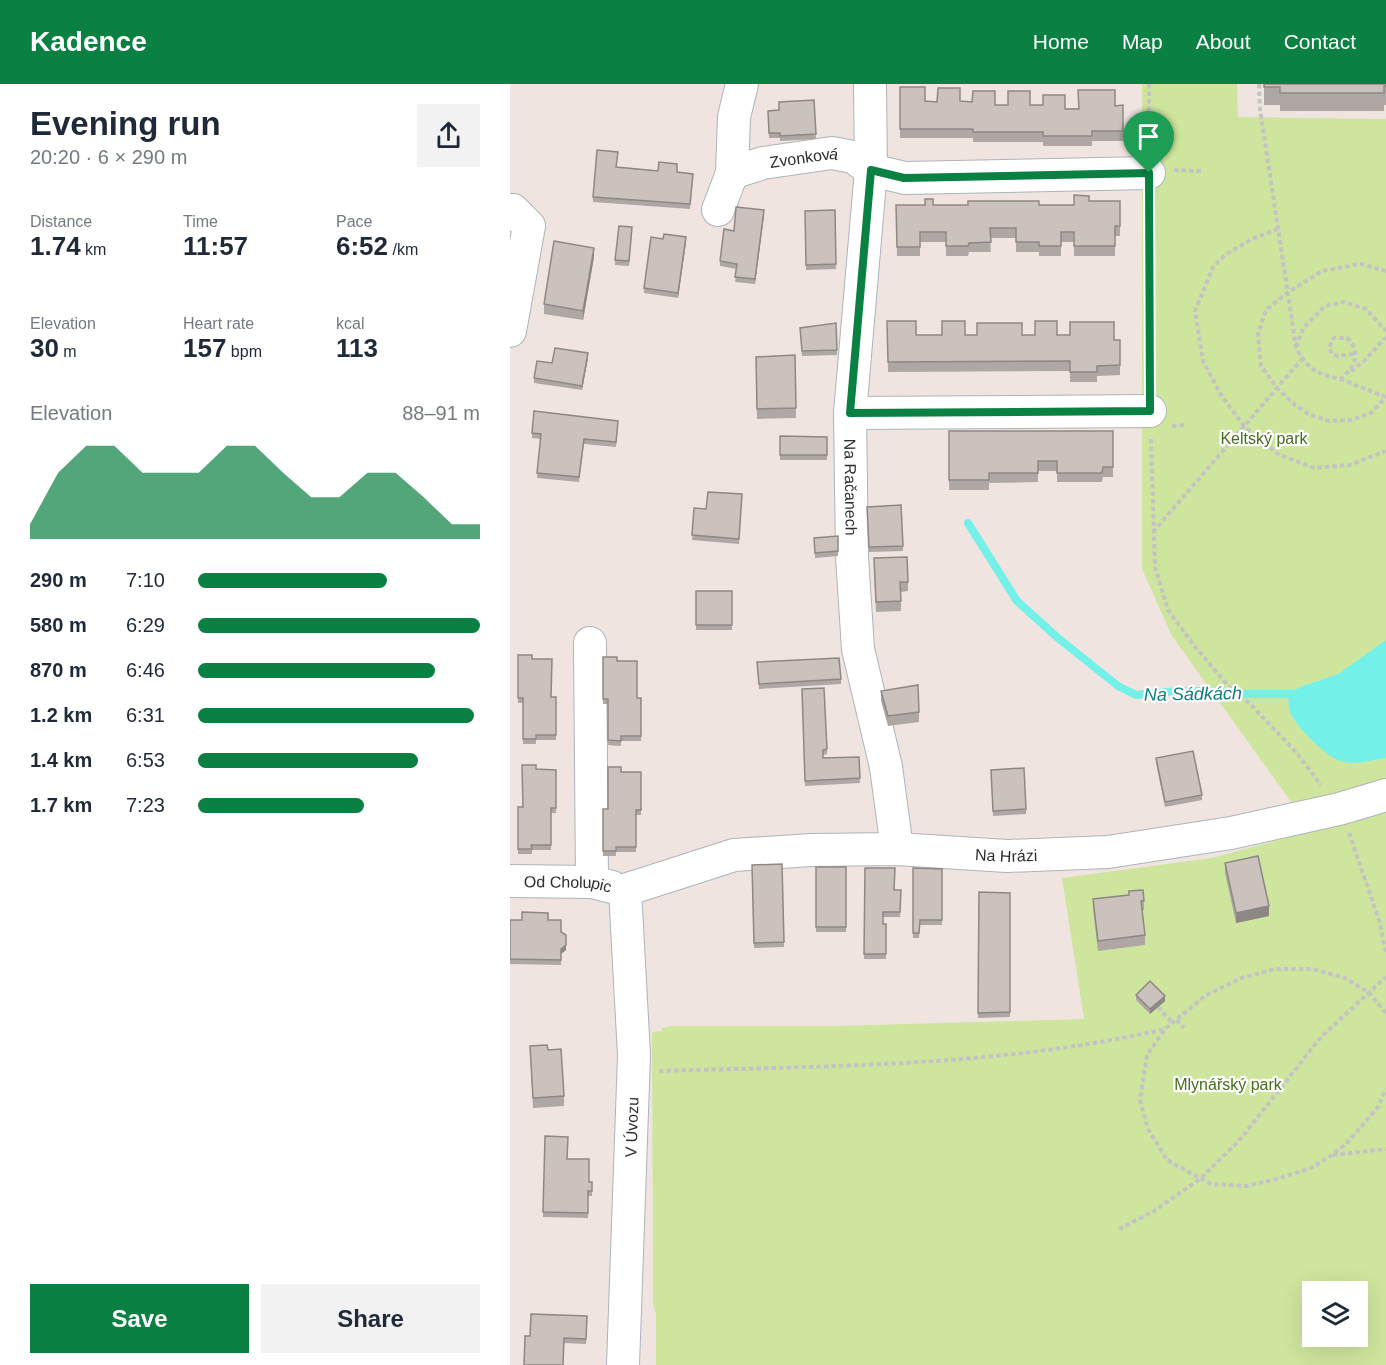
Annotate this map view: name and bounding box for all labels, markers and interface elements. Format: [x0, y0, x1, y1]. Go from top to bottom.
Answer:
text: Kadence [30, 26, 147, 57]
text: Home [1033, 30, 1089, 53]
text: Map [1122, 30, 1163, 53]
text: About [1196, 30, 1251, 53]
text: Contact [1284, 30, 1356, 53]
button: share [417, 104, 480, 167]
text: Evening run [30, 105, 221, 142]
pin [1123, 111, 1174, 173]
icon: arrive [1132, 120, 1165, 153]
street label: Zvonková [768, 144, 840, 170]
text: 20:20 · 6 × 290 m [30, 146, 187, 168]
text: Distance [30, 213, 92, 230]
text: Time [183, 213, 218, 230]
text: Pace [336, 213, 372, 230]
text: 1.74 [30, 231, 81, 261]
text: 11:57 [183, 231, 248, 261]
text: 6:52 [336, 231, 388, 261]
text: km [81, 241, 106, 258]
text: /km [388, 241, 418, 258]
text: Elevation [30, 315, 96, 332]
text: Heart rate [183, 315, 254, 332]
text: kcal [336, 315, 364, 332]
text: 30 [30, 333, 59, 363]
text: 157 [183, 333, 226, 363]
text: 113 [336, 333, 378, 363]
text: m [59, 343, 77, 360]
text: bpm [226, 343, 262, 360]
text: Elevation [30, 402, 112, 424]
text: 88–91 m [402, 402, 480, 424]
park label: Keltský park [1220, 430, 1309, 447]
street label: Na Račanech [842, 438, 860, 536]
text: 290 m [30, 569, 87, 591]
text: 7:10 [126, 569, 165, 591]
text: 580 m [30, 614, 87, 636]
text: 6:29 [126, 614, 165, 636]
text: 870 m [30, 659, 87, 681]
text: 6:46 [126, 659, 165, 681]
water label: Na Sádkách [1144, 683, 1242, 705]
text: 1.2 km [30, 704, 92, 726]
text: 6:31 [126, 704, 165, 726]
text: 1.4 km [30, 749, 92, 771]
text: 6:53 [126, 749, 165, 771]
text: 1.7 km [30, 794, 92, 816]
text: 7:23 [126, 794, 165, 816]
street label: Na Hrázi [975, 845, 1038, 865]
street label: Od Cholupic [524, 873, 614, 895]
park label: Mlynářský park [1174, 1076, 1283, 1093]
street label: V Úvozu [621, 1097, 641, 1158]
map controls [1302, 1281, 1368, 1347]
button: layers [1302, 1281, 1368, 1347]
button: Save [30, 1284, 249, 1353]
button: Share [261, 1284, 480, 1353]

